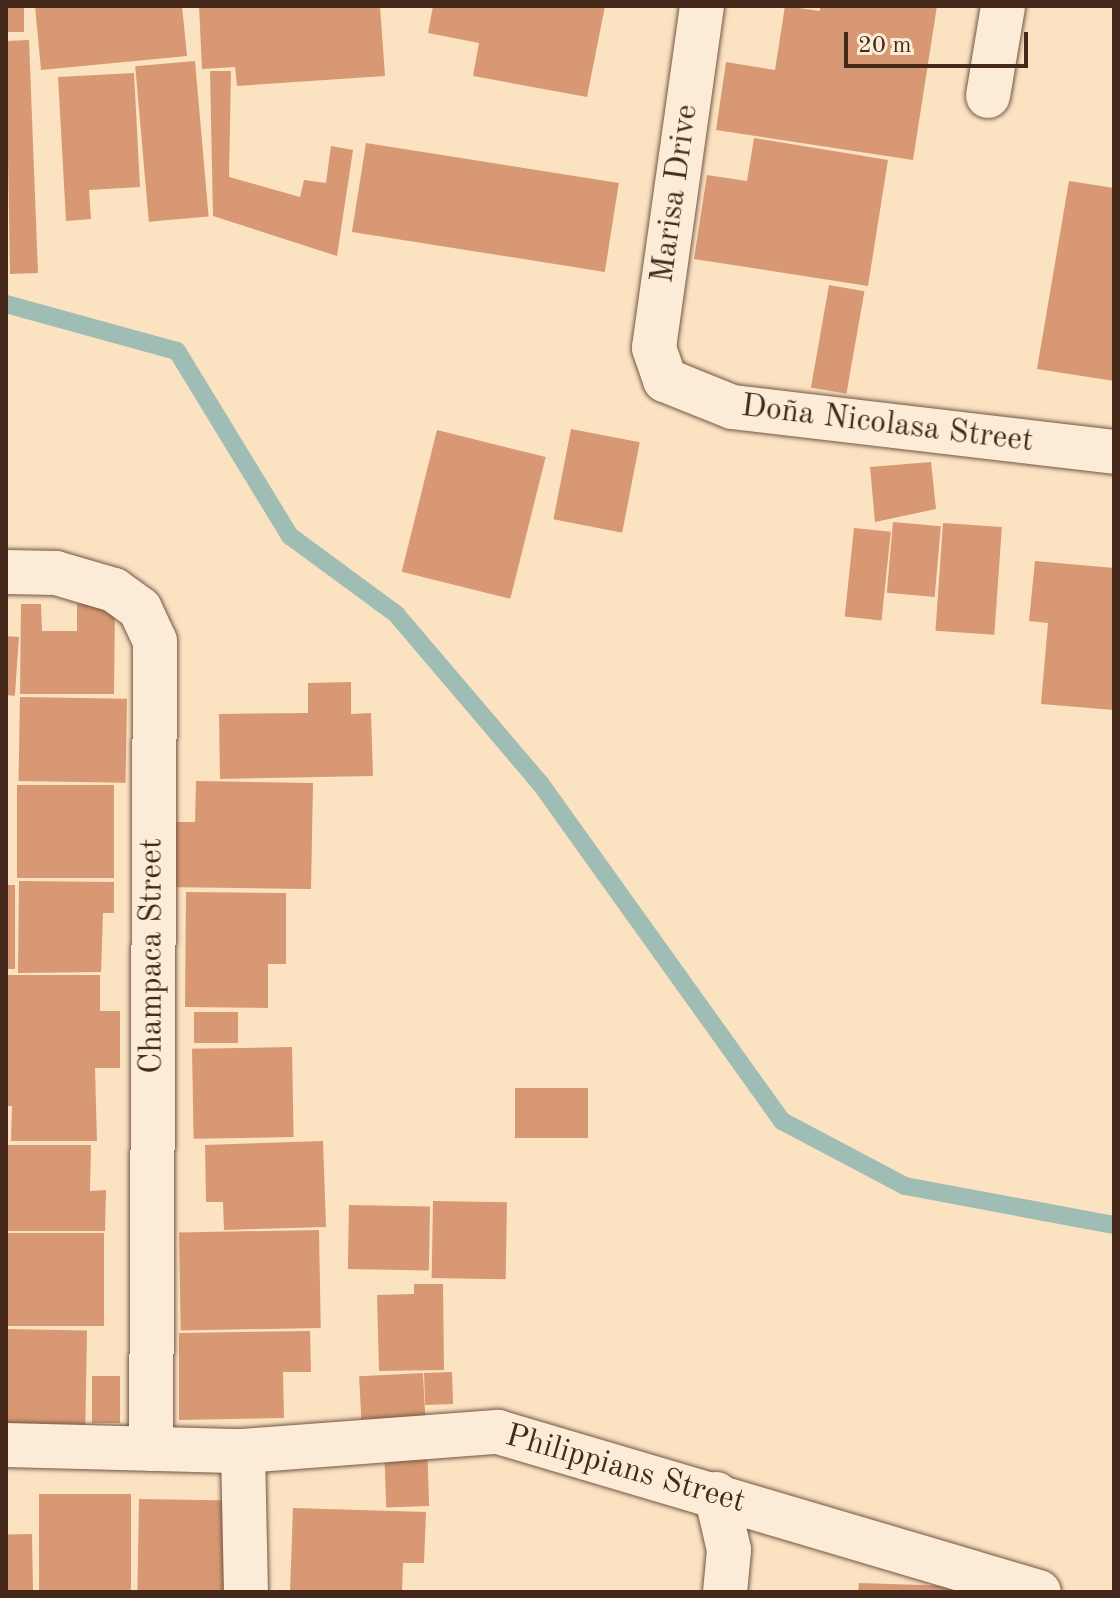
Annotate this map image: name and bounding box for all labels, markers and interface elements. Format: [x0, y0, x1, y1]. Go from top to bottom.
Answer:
scale bar [848, 16, 1032, 66]
text: 20 m [858, 34, 912, 58]
street label: Marisa Drive [644, 102, 708, 286]
street label: Doña Nicolasa Street [739, 388, 1035, 462]
street label: Champaca Street [134, 838, 172, 1074]
street label: Philippians Street [501, 1417, 749, 1523]

